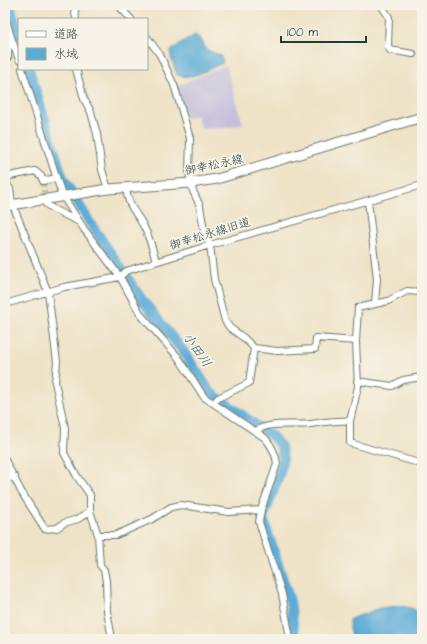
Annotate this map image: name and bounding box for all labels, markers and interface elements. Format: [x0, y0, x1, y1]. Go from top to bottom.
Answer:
legend [18, 18, 148, 70]
scale bar [281, 18, 366, 44]
text: 100 m [287, 24, 318, 41]
text: 道路 [54, 26, 78, 43]
text: 水域 [54, 46, 78, 63]
street label: 御幸松永線 [183, 150, 245, 180]
street label: 御幸松永線旧道 [167, 214, 253, 254]
water label: 小田川 [178, 329, 216, 371]

